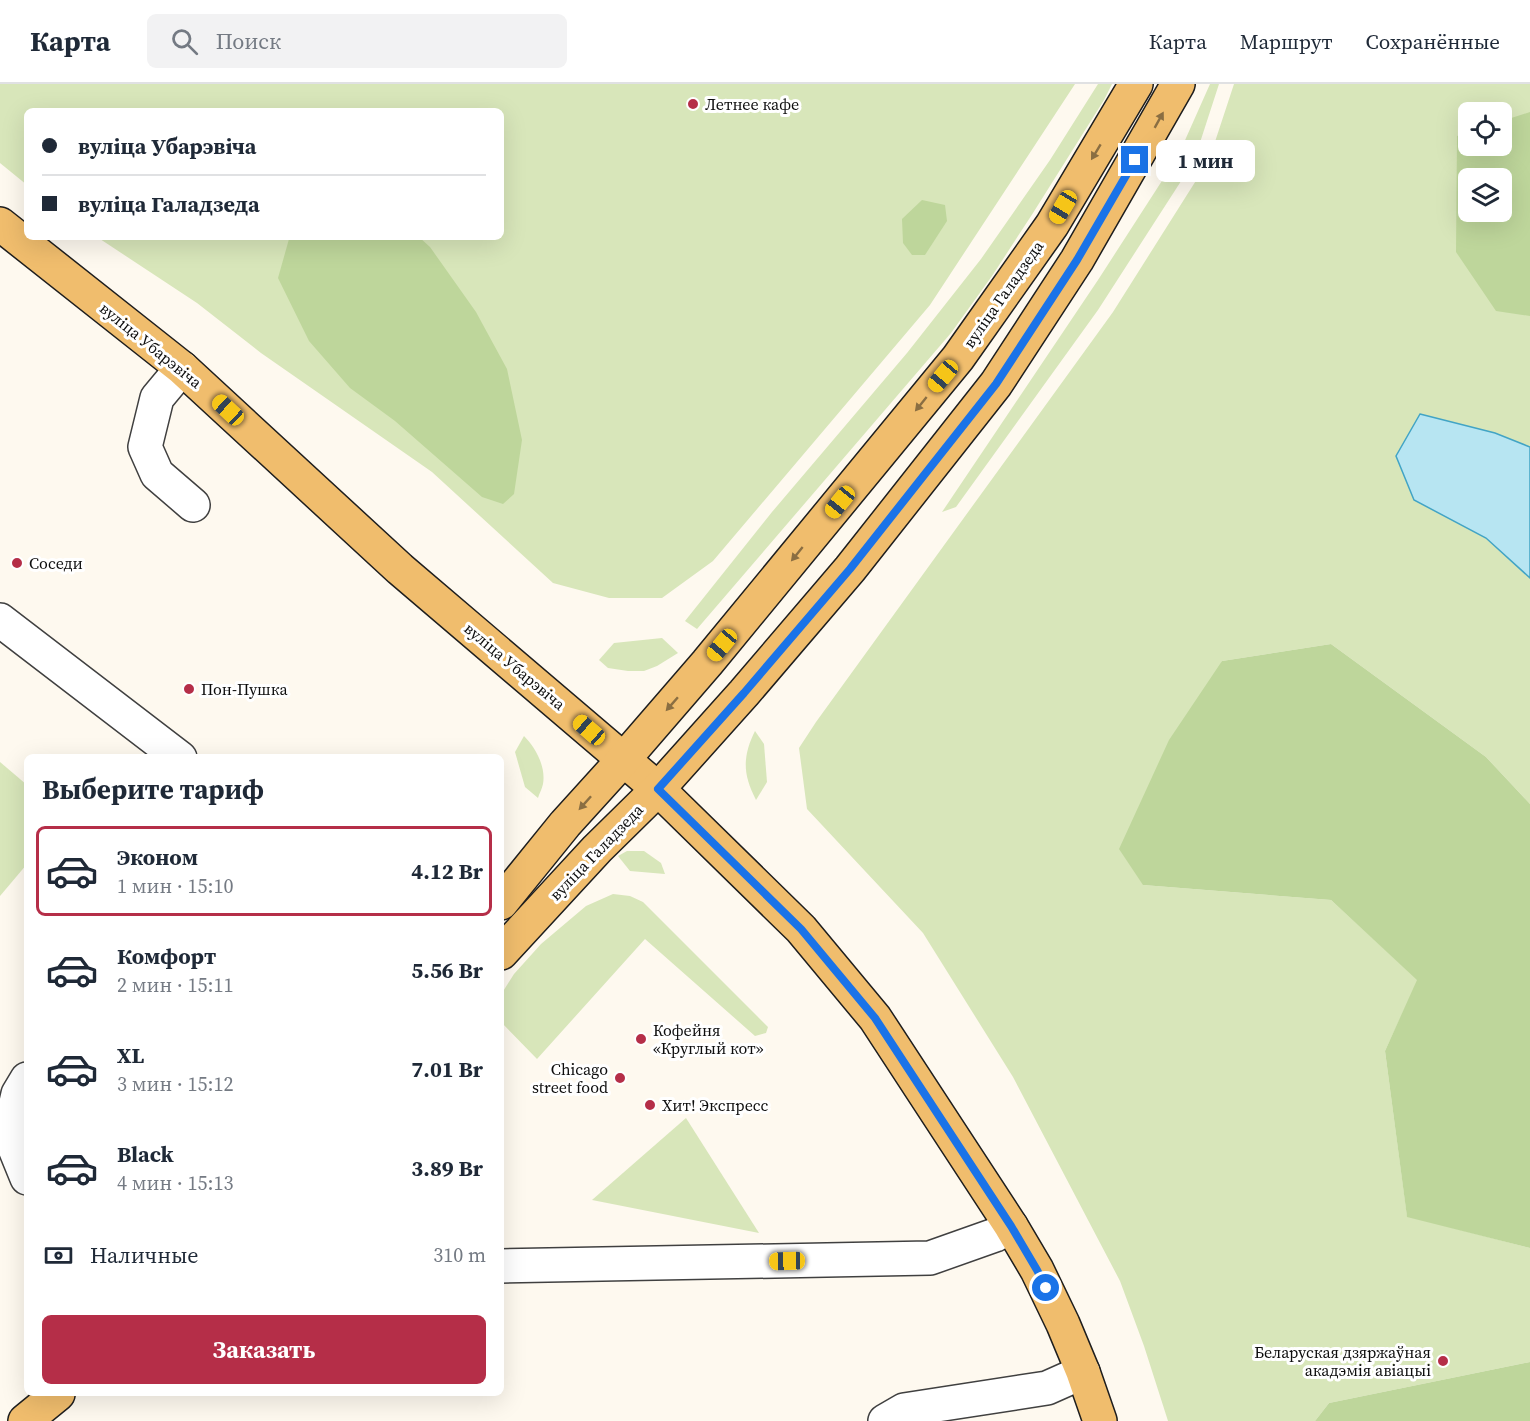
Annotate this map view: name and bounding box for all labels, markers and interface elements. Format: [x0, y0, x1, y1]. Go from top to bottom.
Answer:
search box [147, 14, 567, 68]
text: Карта [30, 22, 111, 60]
icon: search [168, 25, 201, 58]
text: Поиск [216, 26, 281, 56]
text: Карта [1149, 27, 1207, 56]
text: Маршрут [1240, 27, 1333, 56]
text: Сохранённые [1366, 27, 1500, 56]
place label: Летнее кафе [705, 93, 799, 115]
marker: Летнее кафе [686, 97, 700, 111]
map controls [1458, 102, 1512, 222]
button: locate [1458, 102, 1512, 156]
one-way arrow [1153, 112, 1164, 128]
text: вуліца Убарэвіча [78, 131, 256, 161]
callout: 1 мин [1156, 139, 1255, 181]
one-way arrow [1091, 144, 1101, 161]
route end [1121, 146, 1148, 173]
text: 1 мин [1178, 147, 1233, 175]
button: layers [1458, 168, 1512, 222]
car [1046, 187, 1080, 227]
text: вуліца Галадзеда [78, 189, 260, 219]
street label: вуліца Галадзеда [958, 235, 1049, 352]
street label: вуліца Убарэвіча [95, 297, 207, 394]
car [925, 356, 961, 396]
car [209, 391, 247, 429]
one-way arrow [915, 396, 927, 411]
car [822, 482, 858, 522]
one-way arrow [790, 546, 803, 562]
place label: Соседи [29, 552, 83, 574]
marker: Соседи [10, 556, 24, 570]
street label: вуліца Убарэвіча [460, 617, 571, 715]
car [704, 625, 740, 665]
place label: Пон-Пушка [201, 678, 288, 700]
marker: Пон-Пушка [182, 682, 196, 696]
one-way arrow [666, 696, 679, 711]
car [570, 711, 608, 749]
text: Выберите тариф [42, 771, 264, 808]
one-way arrow [578, 795, 592, 809]
street label: вуліца Галадзеда [544, 798, 648, 905]
text: Эконом [117, 842, 198, 872]
icon: car [45, 844, 99, 898]
text: 4.12 Br [411, 856, 483, 886]
text: 1 мин · 15:10 [117, 872, 233, 900]
text: Комфорт [117, 941, 216, 971]
icon: car [45, 943, 99, 997]
text: 5.56 Br [411, 955, 483, 985]
text: 2 мин · 15:11 [117, 971, 233, 999]
place label: Кофейня «Круглый кот» [653, 1019, 764, 1059]
marker: Кофейня «Круглый кот» [634, 1032, 648, 1046]
text: XL [117, 1040, 144, 1070]
icon: car [45, 1042, 99, 1096]
text: 7.01 Br [411, 1054, 483, 1084]
place label: Chicago street food [532, 1058, 608, 1098]
text: 3 мин · 15:12 [117, 1070, 233, 1098]
marker: Chicago street food [613, 1071, 627, 1085]
place label: Хит! Экспресс [662, 1094, 769, 1116]
marker: Хит! Экспресс [643, 1098, 657, 1112]
text: Black [117, 1139, 174, 1169]
icon: car [45, 1141, 99, 1195]
text: 3.89 Br [411, 1153, 483, 1183]
text: 4 мин · 15:13 [117, 1169, 233, 1197]
icon: cash [42, 1239, 75, 1272]
text: Наличные [90, 1240, 199, 1270]
text: 310 m [433, 1241, 486, 1269]
car [769, 1252, 805, 1270]
route start [1032, 1274, 1059, 1301]
button: Заказать [42, 1315, 486, 1384]
place label: Беларуская дзяржаўная акадэмія авіацыі [1254, 1341, 1431, 1381]
marker: Беларуская дзяржаўная акадэмія авіацыі [1436, 1354, 1450, 1368]

